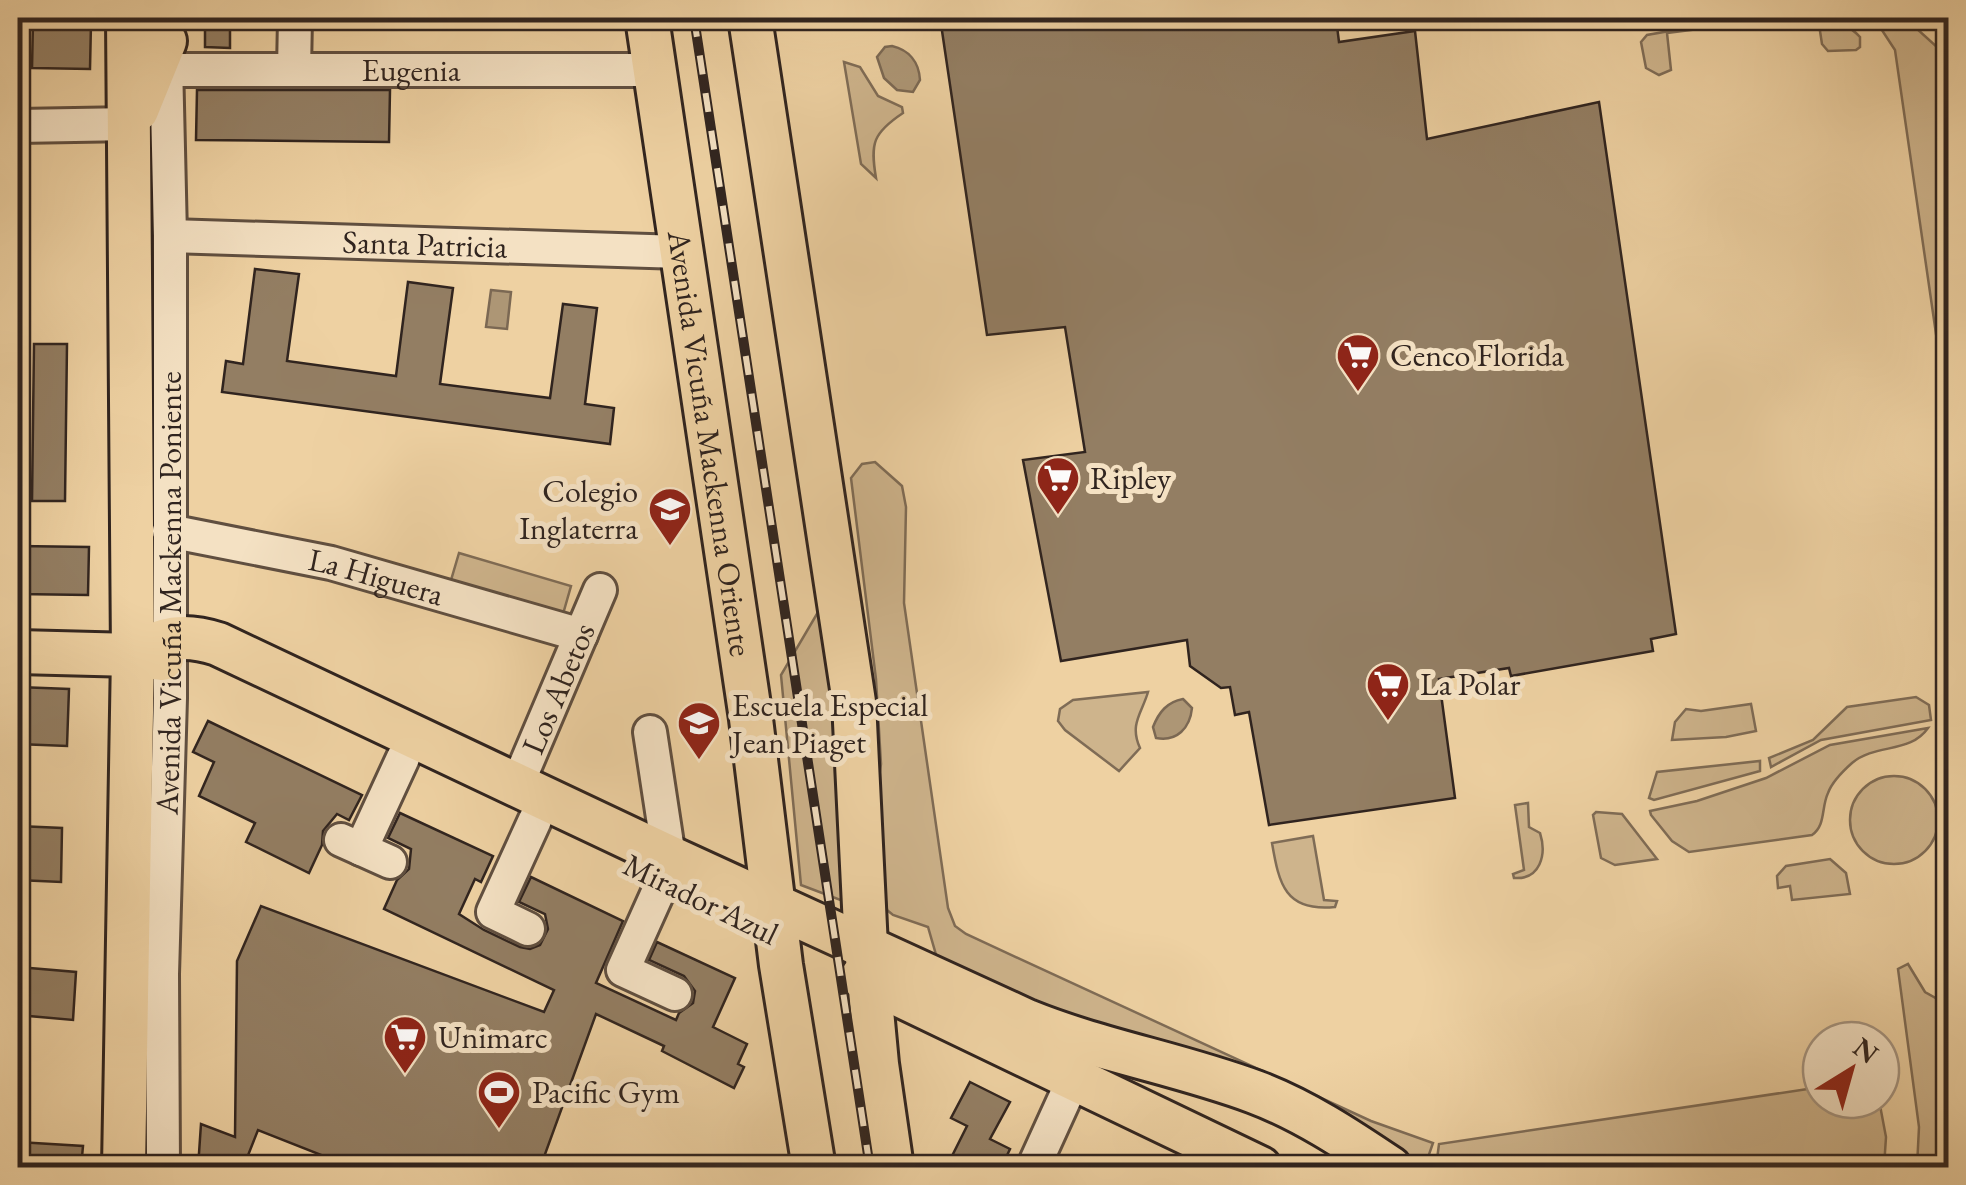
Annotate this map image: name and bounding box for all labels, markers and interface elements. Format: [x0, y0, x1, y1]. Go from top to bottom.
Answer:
street label: Eugenia [362, 49, 461, 91]
street label: Santa Patricia [342, 220, 508, 268]
street label: Avenida Vicuña Mackenna Oriente [658, 227, 762, 659]
supermarket icon: Cenco Florida [1335, 332, 1381, 393]
place label: Cenco Florida [1390, 334, 1564, 376]
street label: Avenida Vicuña Mackenna Poniente [146, 371, 191, 816]
supermarket icon: Ripley [1035, 455, 1081, 516]
place label: Ripley [1090, 457, 1172, 499]
place label: Colegio Inglaterra [519, 470, 638, 549]
school or university icon: Colegio Inglaterra [647, 486, 693, 547]
street label: La Higuera [305, 538, 449, 615]
street label: Los Abetos [512, 616, 605, 760]
supermarket icon: La Polar [1365, 661, 1411, 722]
place label: La Polar [1420, 663, 1521, 705]
place label: Escuela Especial Jean Piaget [729, 684, 928, 763]
school or university icon: Escuela Especial Jean Piaget [676, 700, 722, 761]
street label: Mirador Azul [617, 843, 786, 955]
supermarket icon: Unimarc [382, 1014, 428, 1075]
place label: Unimarc [438, 1016, 548, 1058]
north arrow [1801, 1020, 1901, 1120]
text: N [1846, 1029, 1886, 1071]
sports icon: Pacific Gym [476, 1069, 522, 1130]
place label: Pacific Gym [532, 1071, 680, 1113]

